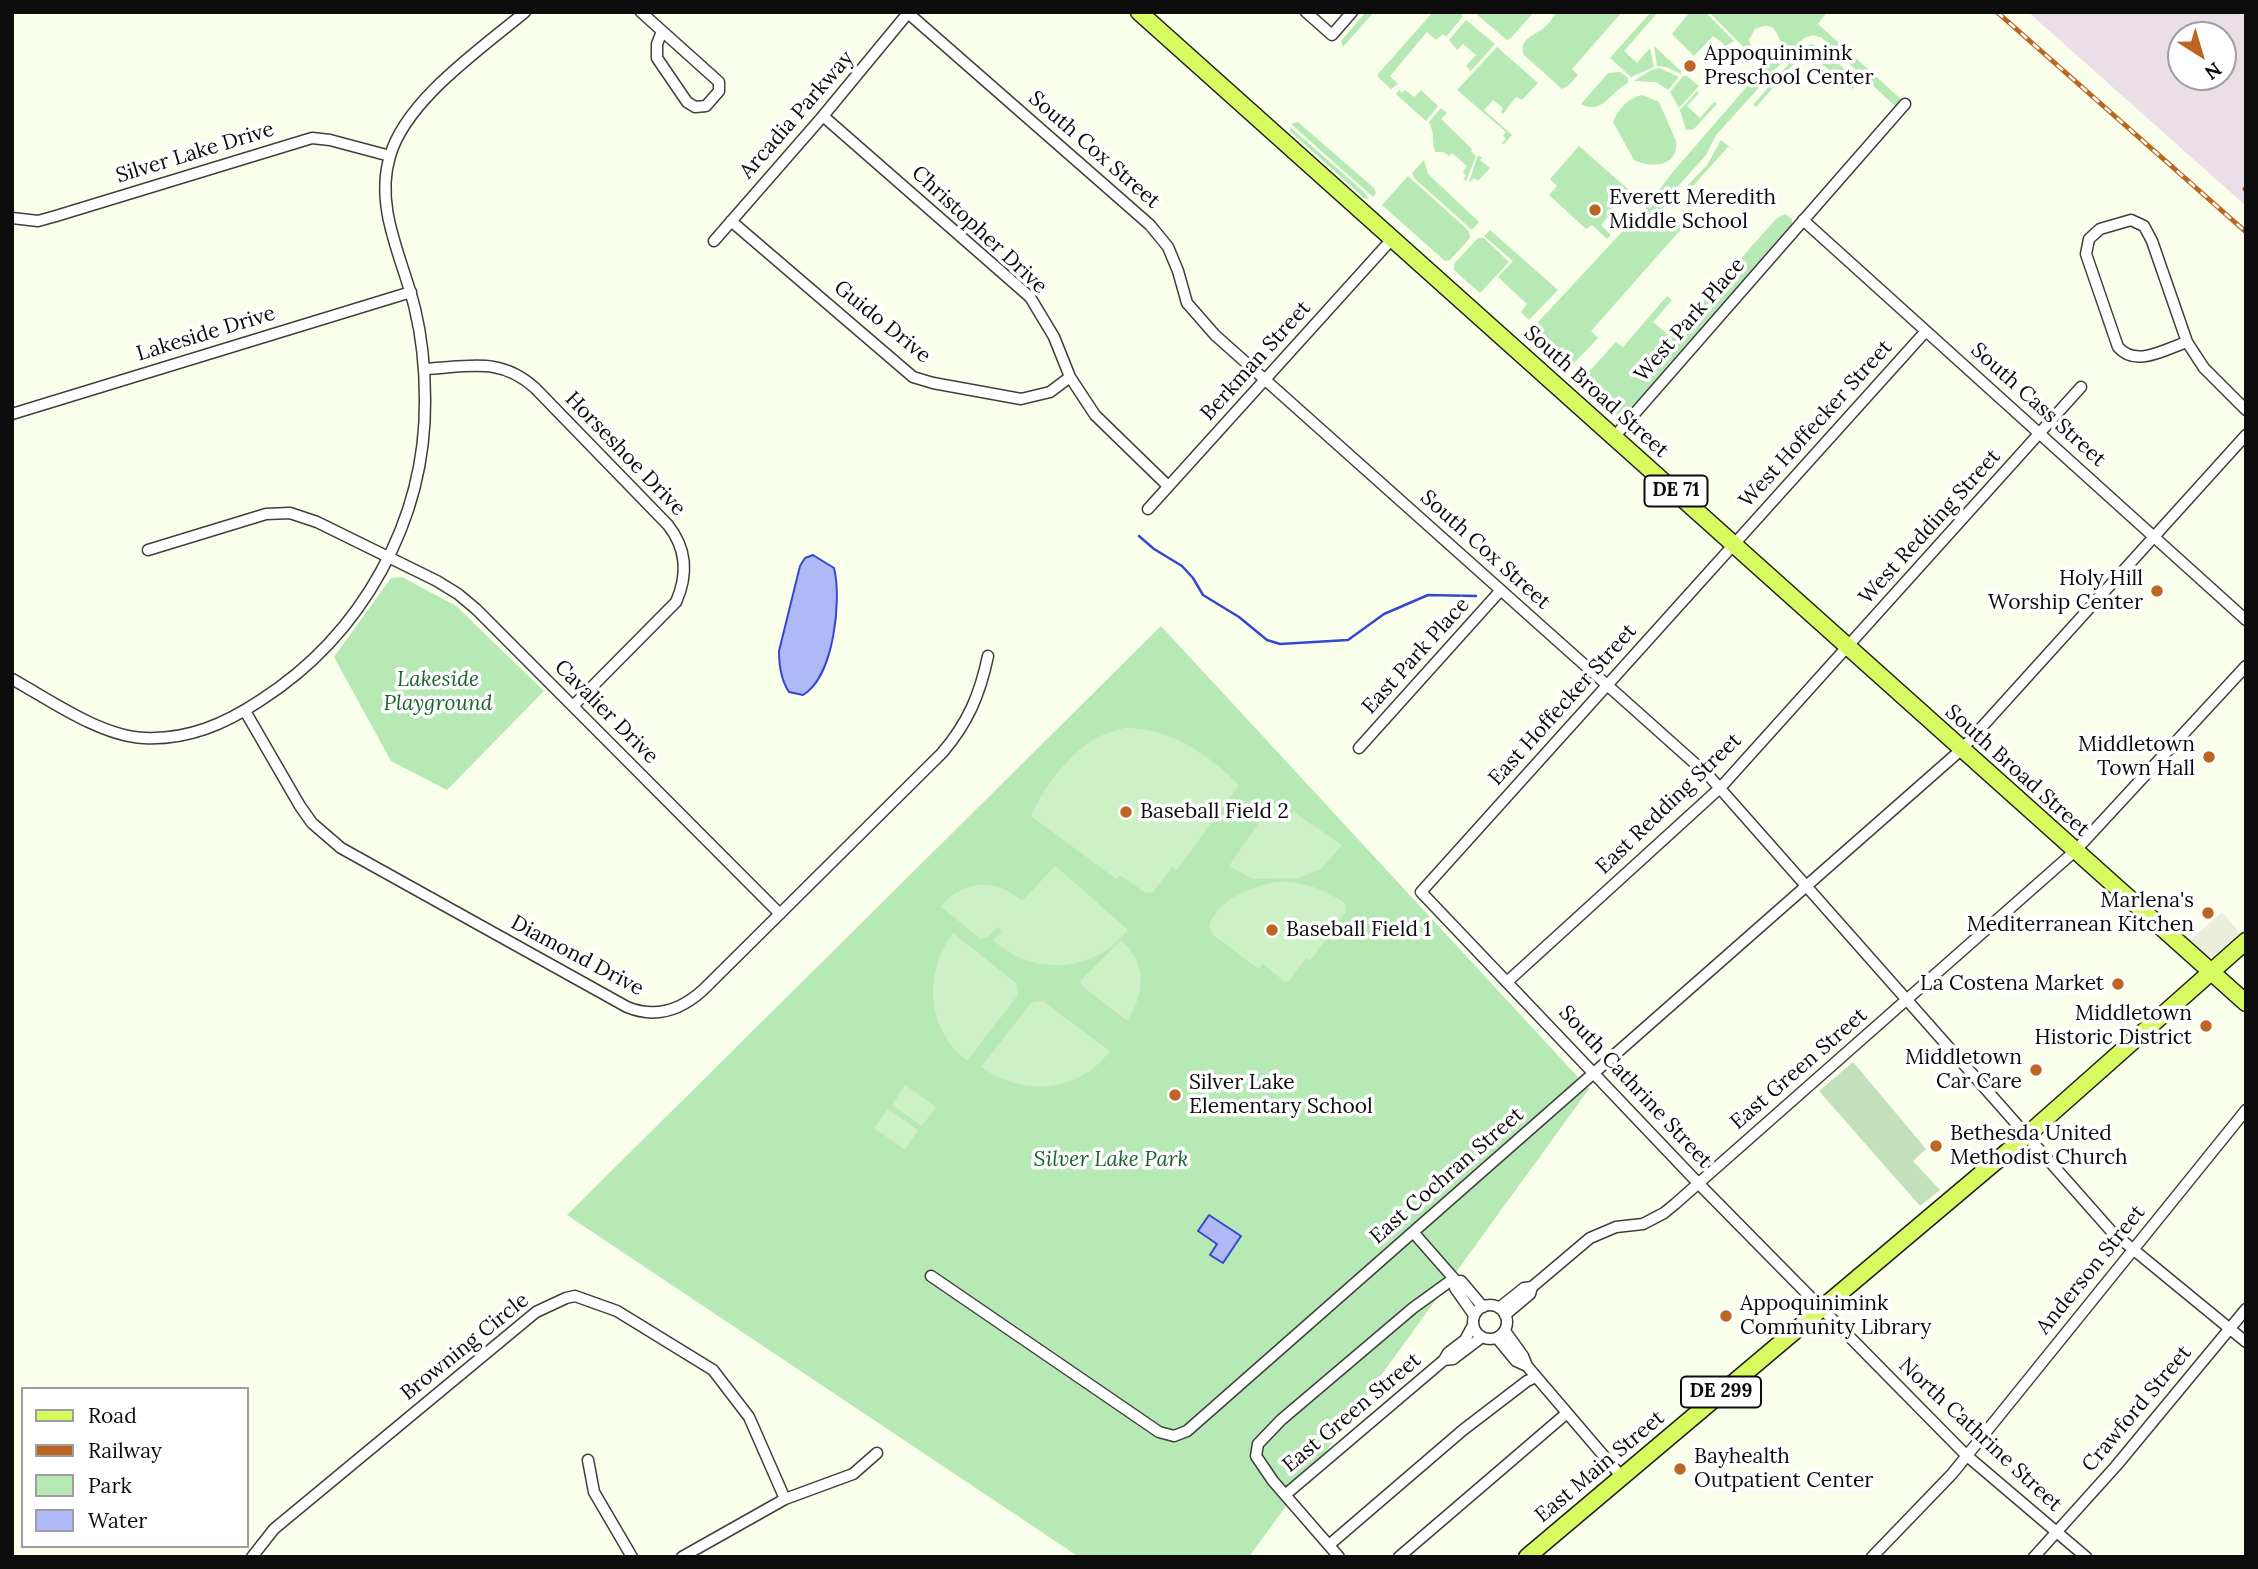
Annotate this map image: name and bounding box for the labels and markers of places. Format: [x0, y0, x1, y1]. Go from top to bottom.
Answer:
place label: Appoquinimink Preschool Center [1704, 41, 1874, 91]
marker: Appoquinimink Preschool Center [1682, 58, 1698, 74]
place label: Everett Meredith Middle School [1609, 185, 1776, 235]
marker: Everett Meredith Middle School [1587, 202, 1603, 218]
place label: Holy Hill Worship Center [1988, 566, 2143, 616]
marker: Holy Hill Worship Center [2149, 583, 2165, 599]
place label: Middletown Town Hall [2078, 732, 2195, 782]
marker: Middletown Town Hall [2201, 749, 2217, 765]
place label: Baseball Field 2 [1140, 799, 1289, 825]
marker: Baseball Field 2 [1118, 804, 1134, 820]
place label: Marlena's Mediterranean Kitchen [1967, 888, 2194, 938]
marker: Marlena's Mediterranean Kitchen [2200, 905, 2216, 921]
place label: Baseball Field 1 [1286, 917, 1431, 943]
marker: Baseball Field 1 [1264, 922, 1280, 938]
place label: La Costena Market [1920, 971, 2104, 997]
marker: La Costena Market [2110, 976, 2126, 992]
place label: Middletown Historic District [2034, 1001, 2192, 1051]
marker: Middletown Historic District [2198, 1018, 2214, 1034]
place label: Middletown Car Care [1905, 1045, 2022, 1095]
marker: Middletown Car Care [2028, 1062, 2044, 1078]
place label: Silver Lake Elementary School [1189, 1070, 1373, 1120]
marker: Silver Lake Elementary School [1167, 1087, 1183, 1103]
place label: Bethesda United Methodist Church [1950, 1121, 2128, 1171]
marker: Bethesda United Methodist Church [1928, 1138, 1944, 1154]
place label: Appoquinimink Community Library [1740, 1291, 1931, 1341]
marker: Appoquinimink Community Library [1718, 1308, 1734, 1324]
place label: Bayhealth Outpatient Center [1694, 1444, 1873, 1494]
marker: Bayhealth Outpatient Center [1672, 1461, 1688, 1477]

